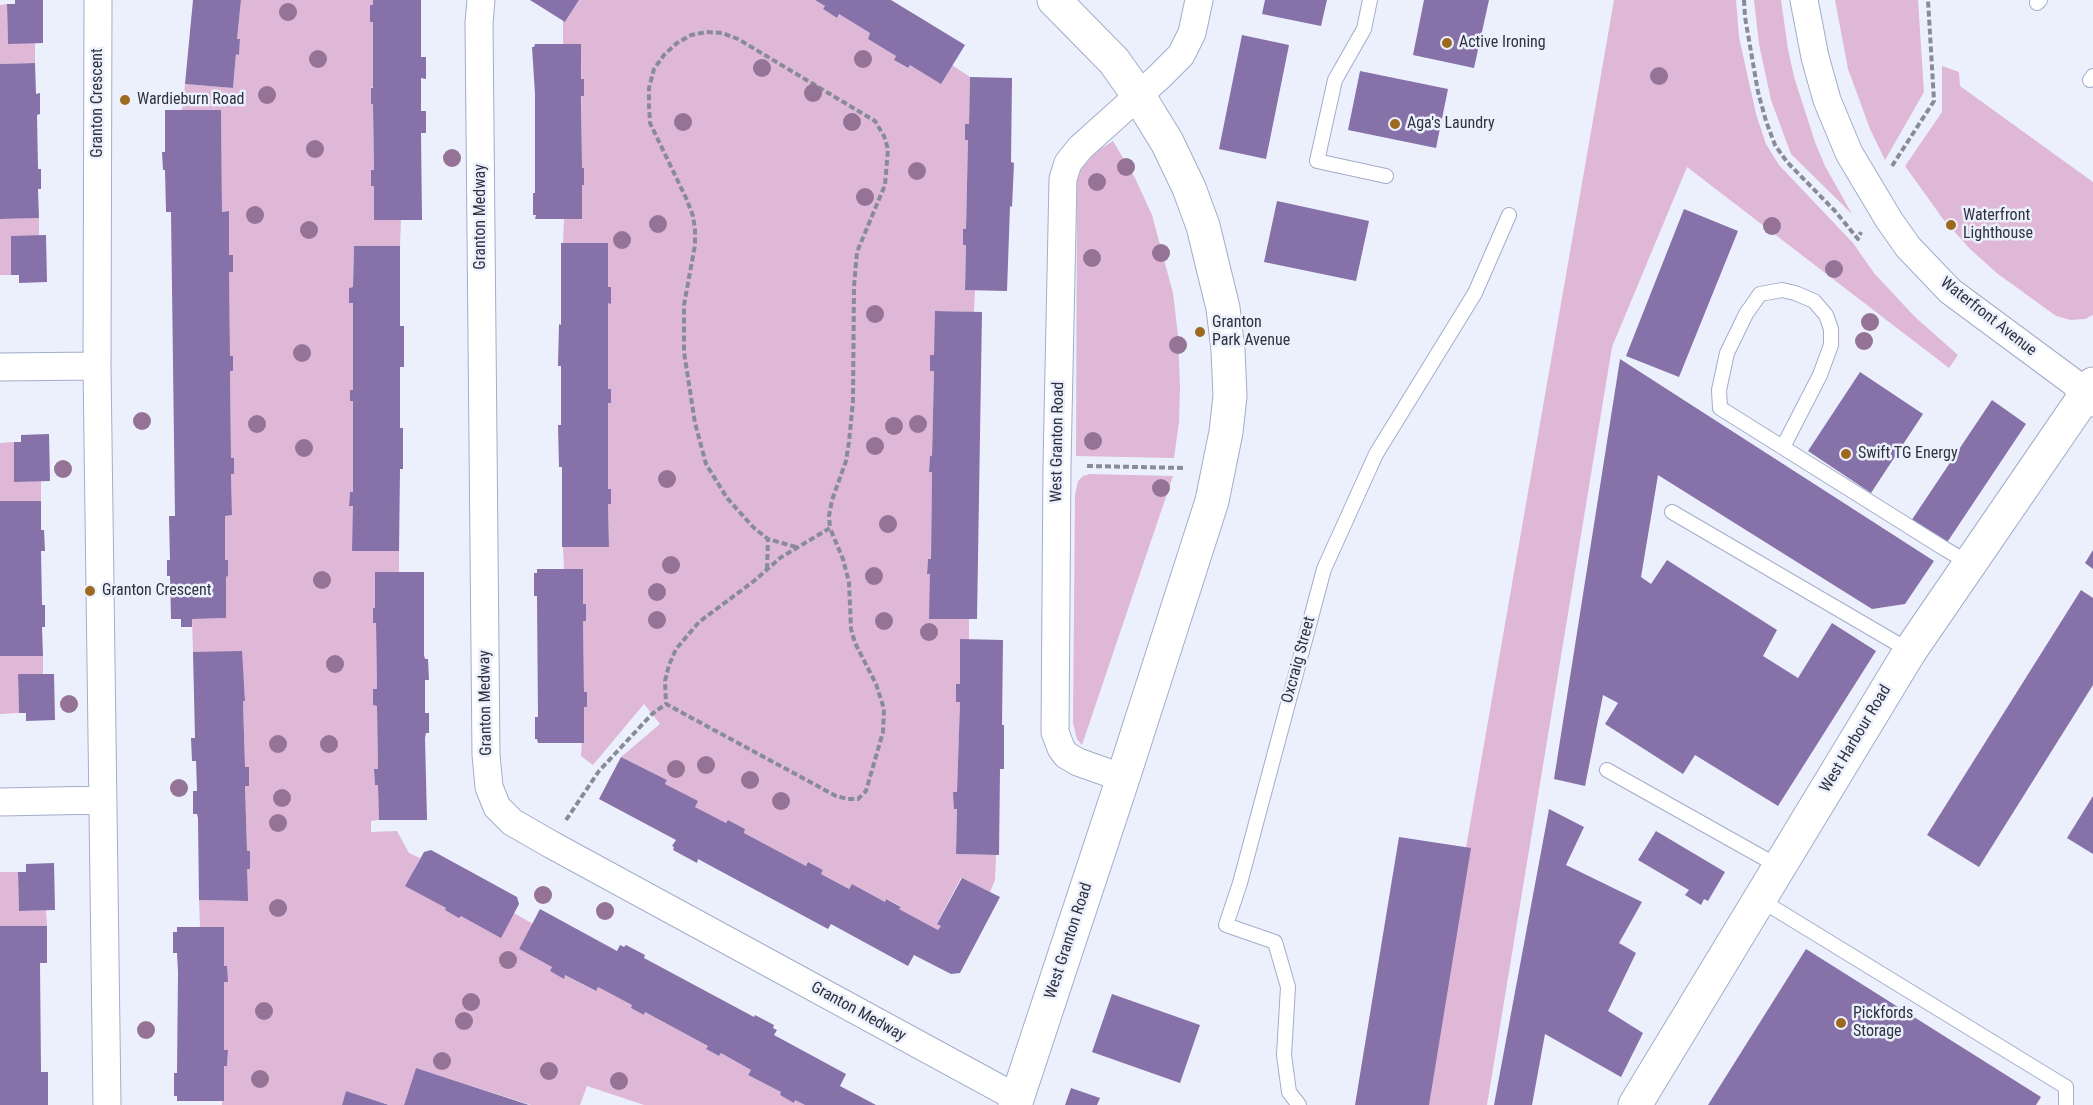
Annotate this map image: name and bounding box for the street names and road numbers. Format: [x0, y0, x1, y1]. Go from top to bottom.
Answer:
street label: Granton Crescent [88, 48, 108, 158]
street label: Granton Medway [471, 164, 491, 270]
street label: Waterfront Avenue [1936, 273, 2040, 361]
street label: West Granton Road [1047, 381, 1069, 503]
street label: Oxcraig Street [1278, 615, 1320, 705]
street label: Granton Medway [475, 650, 497, 756]
street label: West Harbour Road [1816, 682, 1896, 796]
street label: West Granton Road [1041, 881, 1097, 1001]
street label: Granton Medway [807, 978, 909, 1046]

